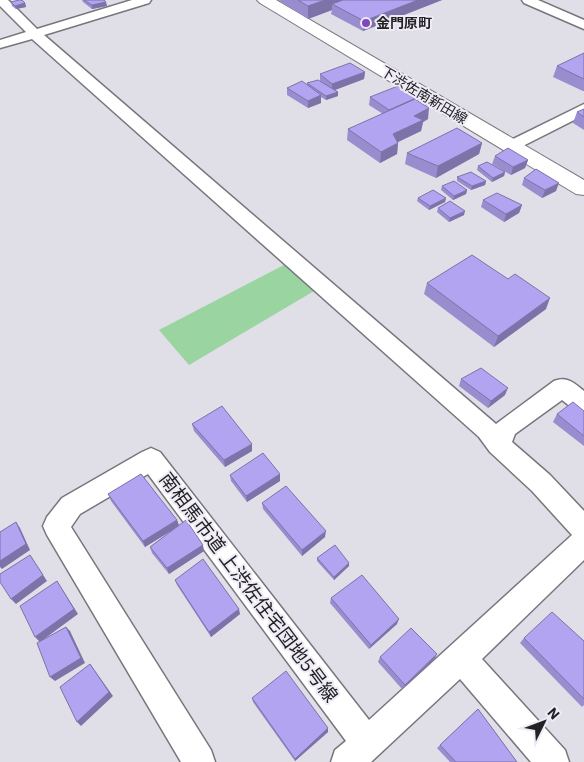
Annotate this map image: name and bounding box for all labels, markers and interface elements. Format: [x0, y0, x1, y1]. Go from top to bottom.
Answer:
place label: 金門原町 [376, 14, 432, 32]
marker: 金門原町 [360, 17, 372, 29]
street label: 下渋佐南新田線 [377, 62, 471, 128]
street label: 南相馬市道 上渋佐住宅団地5号線 [155, 467, 343, 707]
north arrow [519, 697, 569, 747]
text: N [544, 704, 564, 723]

